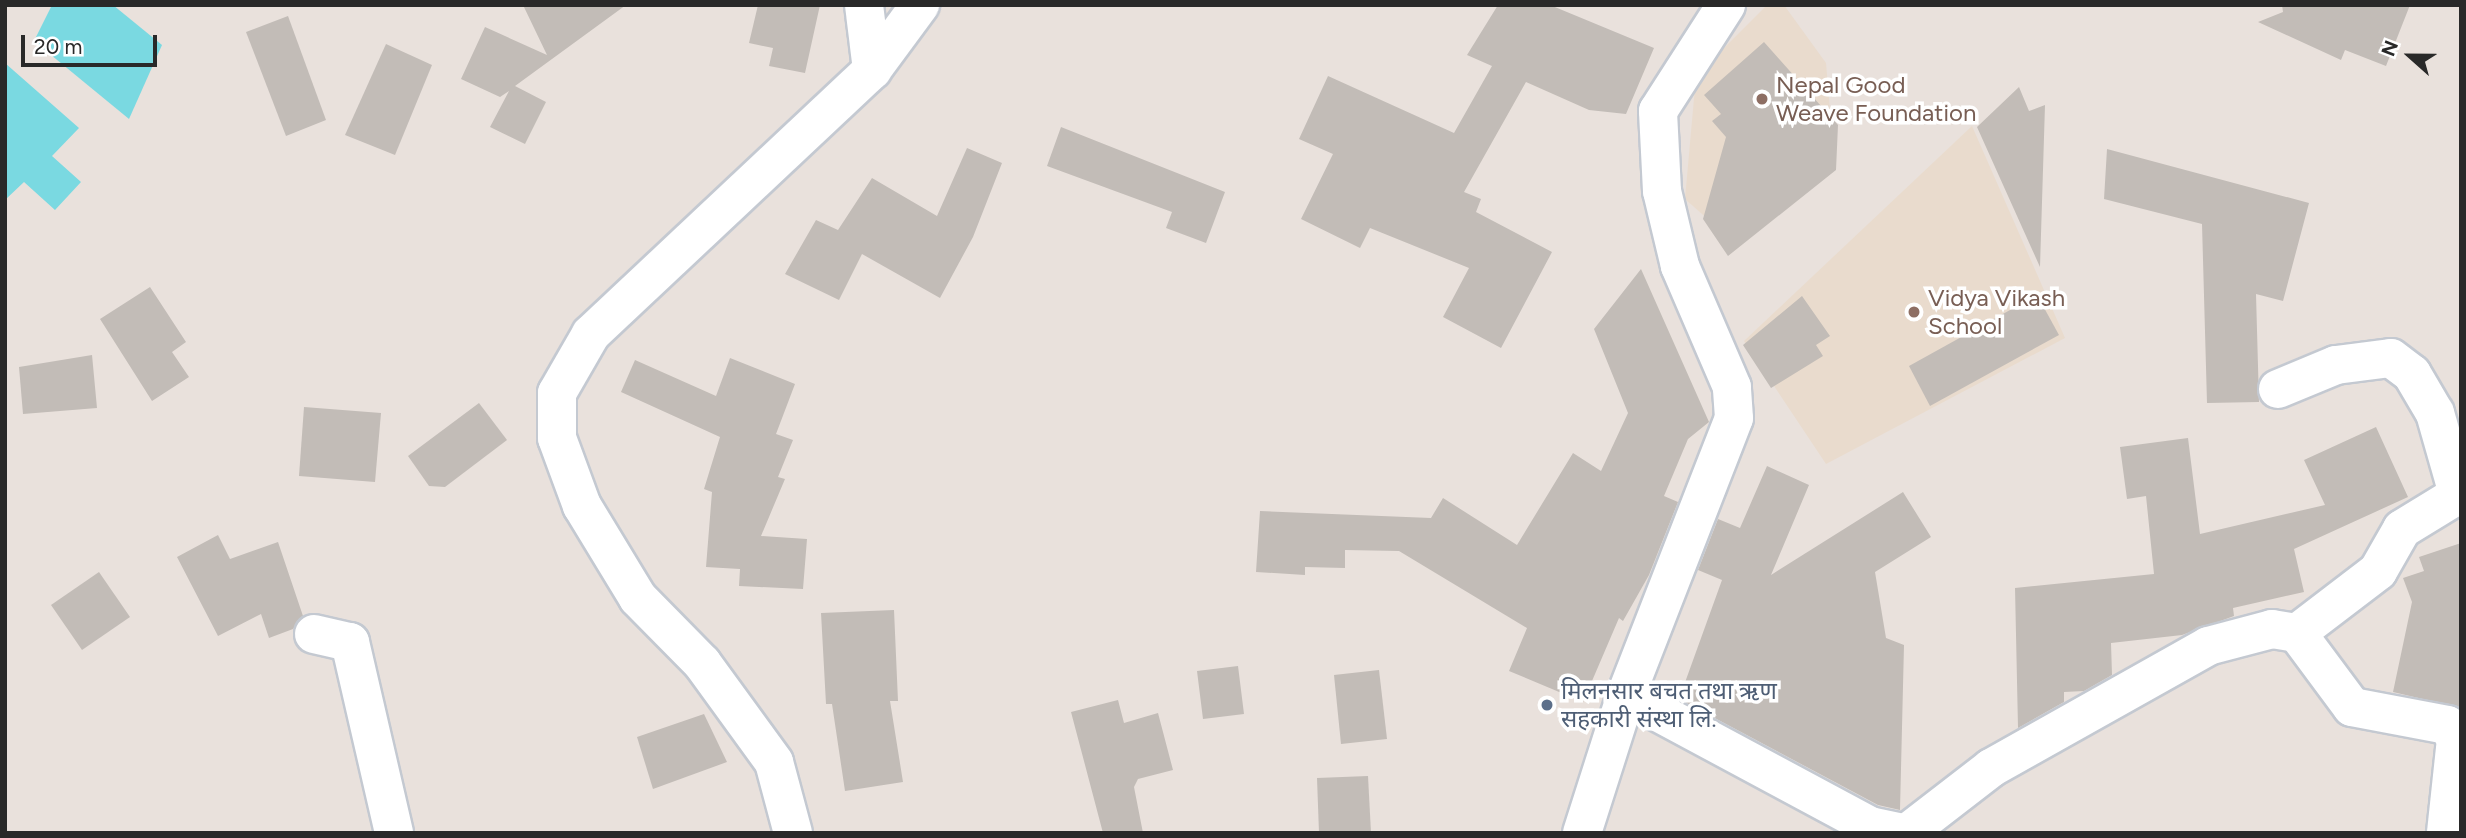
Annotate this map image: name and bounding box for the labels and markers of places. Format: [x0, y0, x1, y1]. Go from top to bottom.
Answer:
place label: Nepal Good Weave Foundation [1776, 71, 1976, 127]
marker: Nepal Good Weave Foundation [1754, 91, 1770, 107]
place label: Vidya Vikash School [1928, 284, 2065, 340]
marker: Vidya Vikash School [1906, 304, 1922, 320]
place label: मिलनसार बचत तथा ऋण सहकारी संस्था लि. [1561, 677, 1777, 733]
marker: मिलनसार बचत तथा ऋण सहकारी संस्था लि. [1539, 697, 1555, 713]

